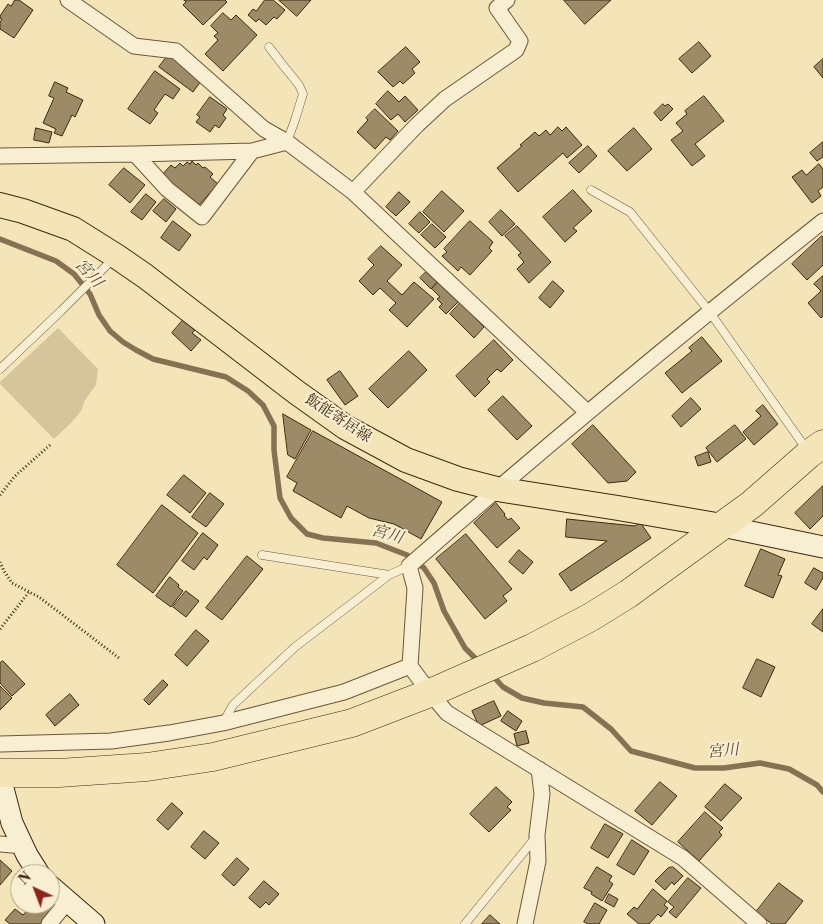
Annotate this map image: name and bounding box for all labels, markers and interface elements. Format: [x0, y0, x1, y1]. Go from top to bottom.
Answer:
water label: 宮川 [70, 256, 106, 292]
street label: 飯能寄居線 [302, 391, 374, 447]
water label: 宮川 [369, 521, 405, 549]
water label: 宮川 [706, 741, 740, 763]
north arrow [10, 864, 60, 914]
text: N [15, 868, 36, 889]

